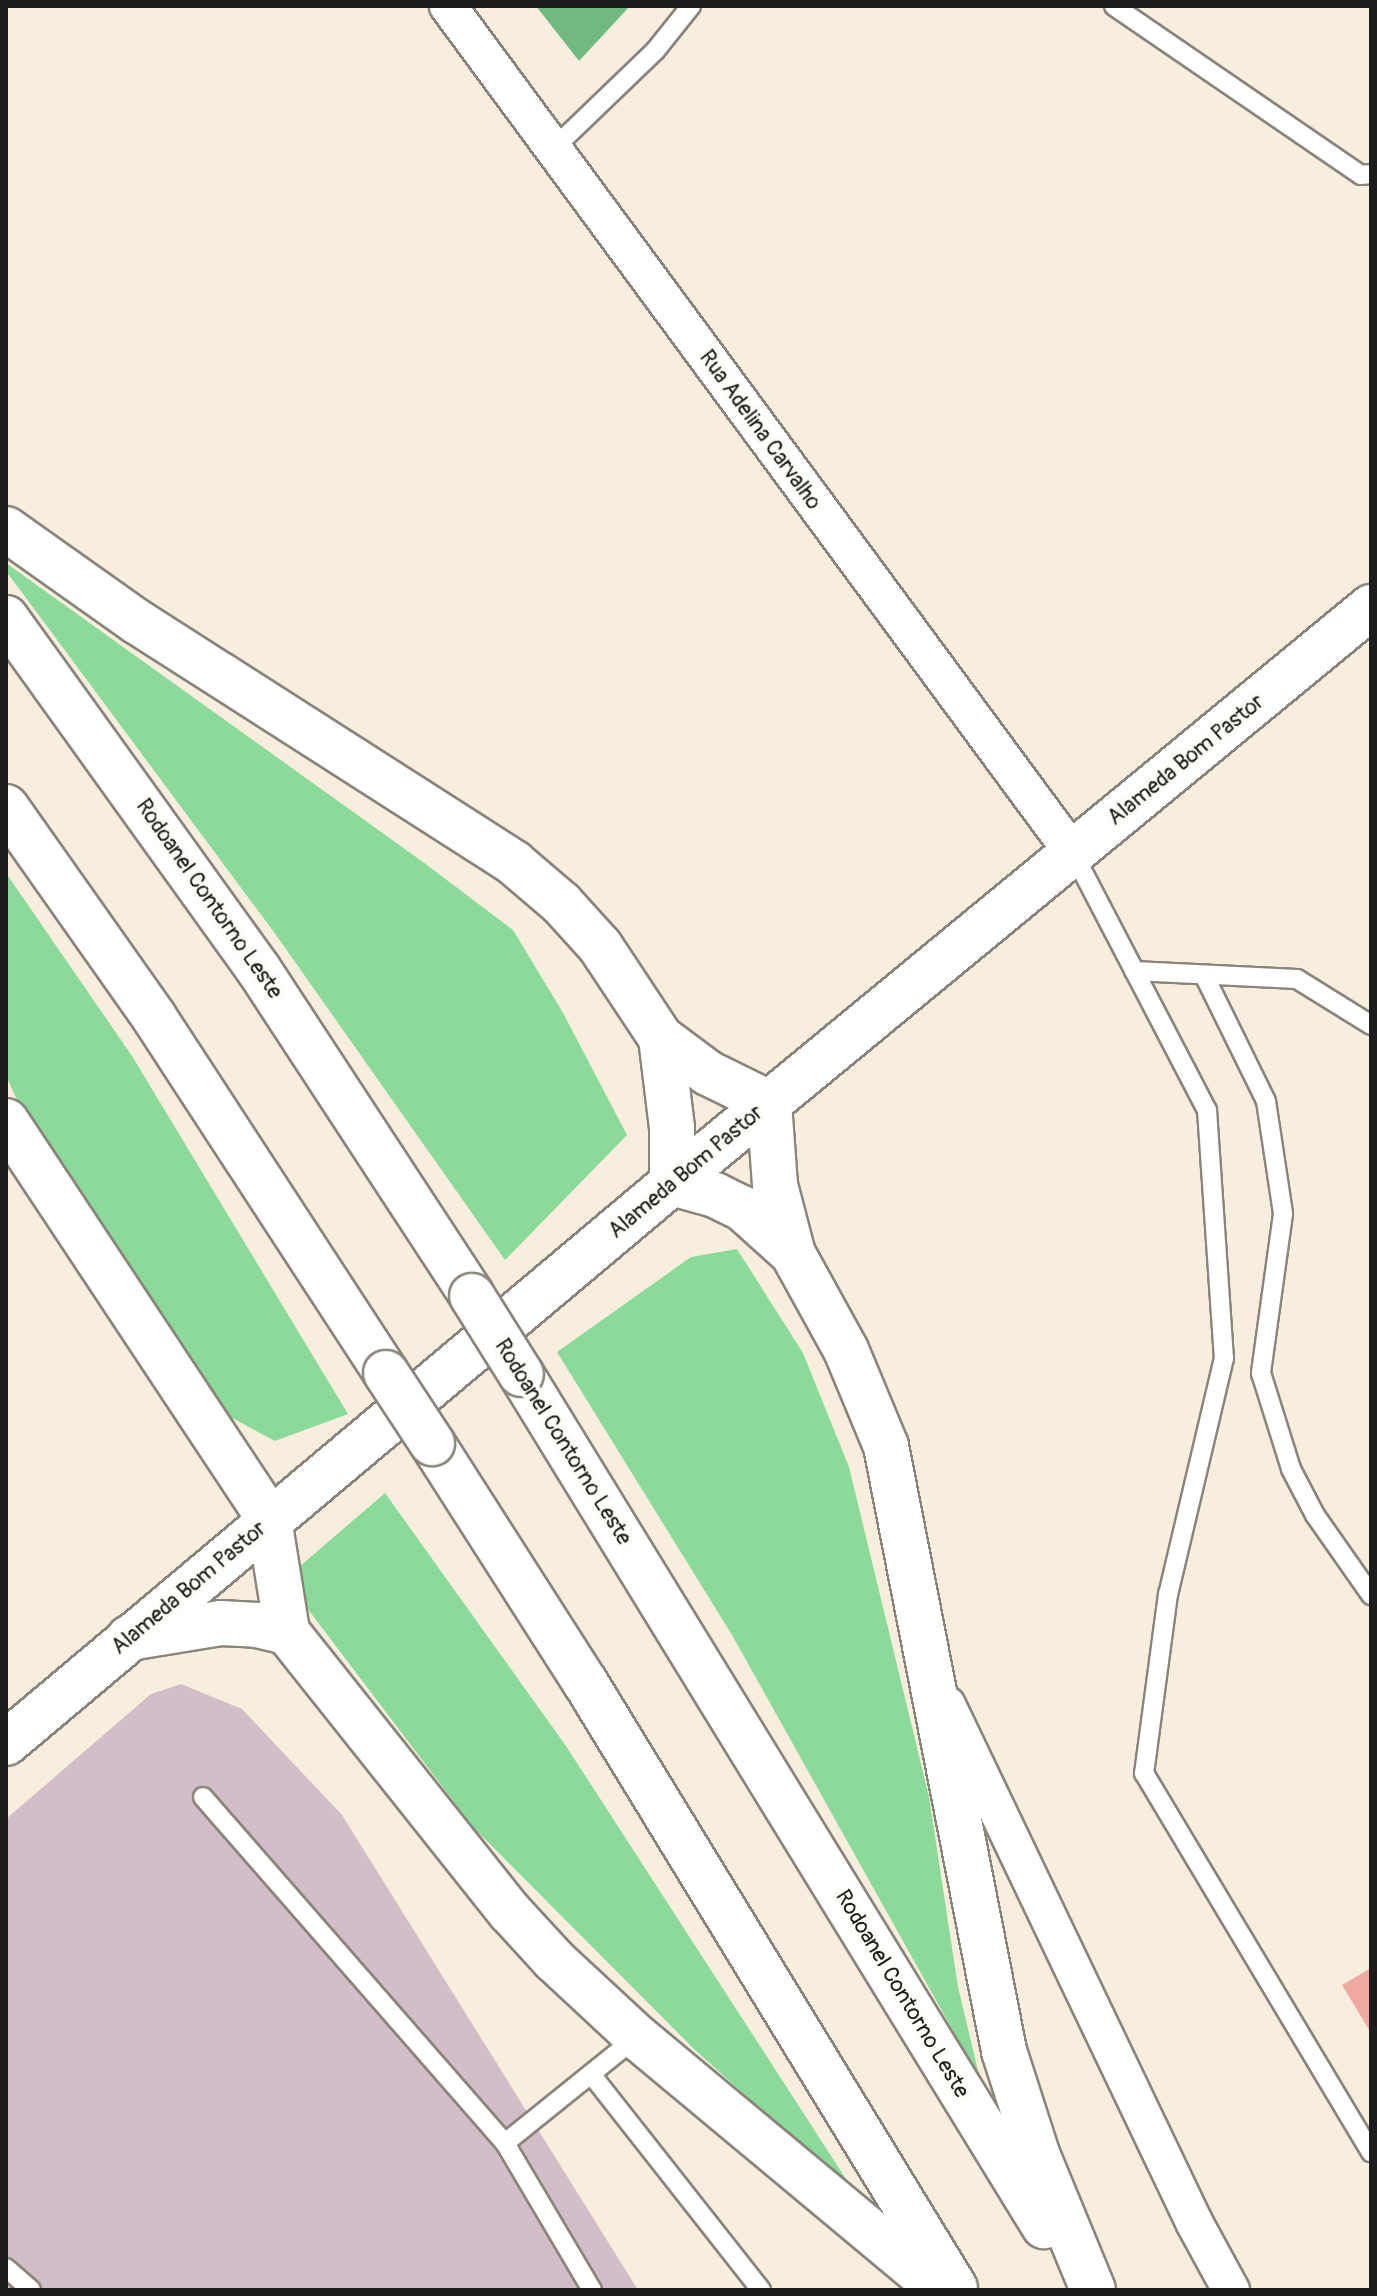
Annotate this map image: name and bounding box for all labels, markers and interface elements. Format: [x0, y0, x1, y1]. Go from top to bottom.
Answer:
street label: Rua Adelina Carvalho [693, 345, 827, 515]
street label: Alameda Bom Pastor [1102, 689, 1270, 831]
street label: Rodoanel Contorno Leste [130, 794, 288, 1004]
street label: Alameda Bom Pastor [603, 1100, 769, 1244]
street label: Rodoanel Contorno Leste [489, 1334, 637, 1550]
street label: Alameda Bom Pastor [106, 1516, 272, 1660]
street label: Rodoanel Contorno Leste [829, 1885, 975, 2103]

